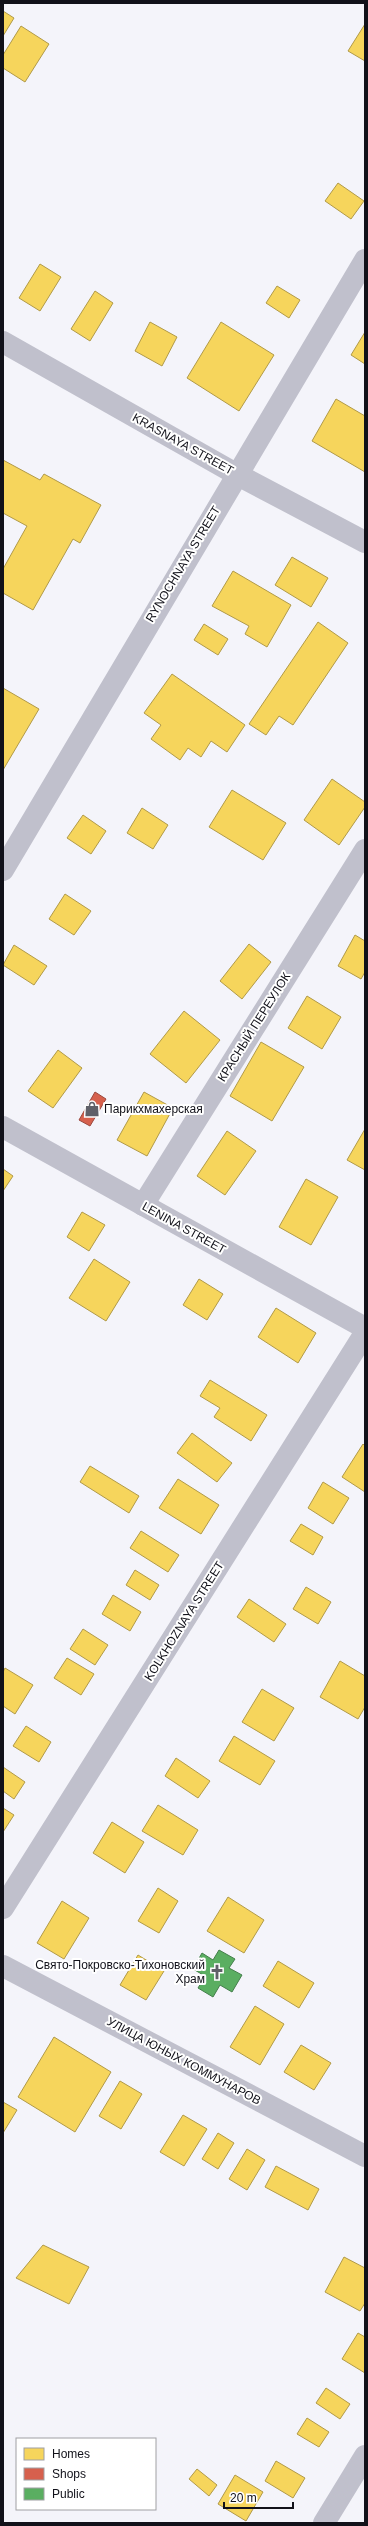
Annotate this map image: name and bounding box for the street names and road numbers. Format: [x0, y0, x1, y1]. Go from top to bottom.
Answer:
street label: KRASNAYA STREET [130, 410, 237, 478]
street label: RYNOCHNAYA STREET [143, 503, 224, 624]
street label: КРАСНЫЙ ПЕРЕУЛОК [214, 969, 293, 1084]
street label: LENINA STREET [140, 1199, 229, 1257]
street label: KOLKHOZNAYA STREET [141, 1558, 227, 1683]
street label: УЛИЦА ЮНЫХ КОММУНАРОВ [105, 2014, 263, 2108]

